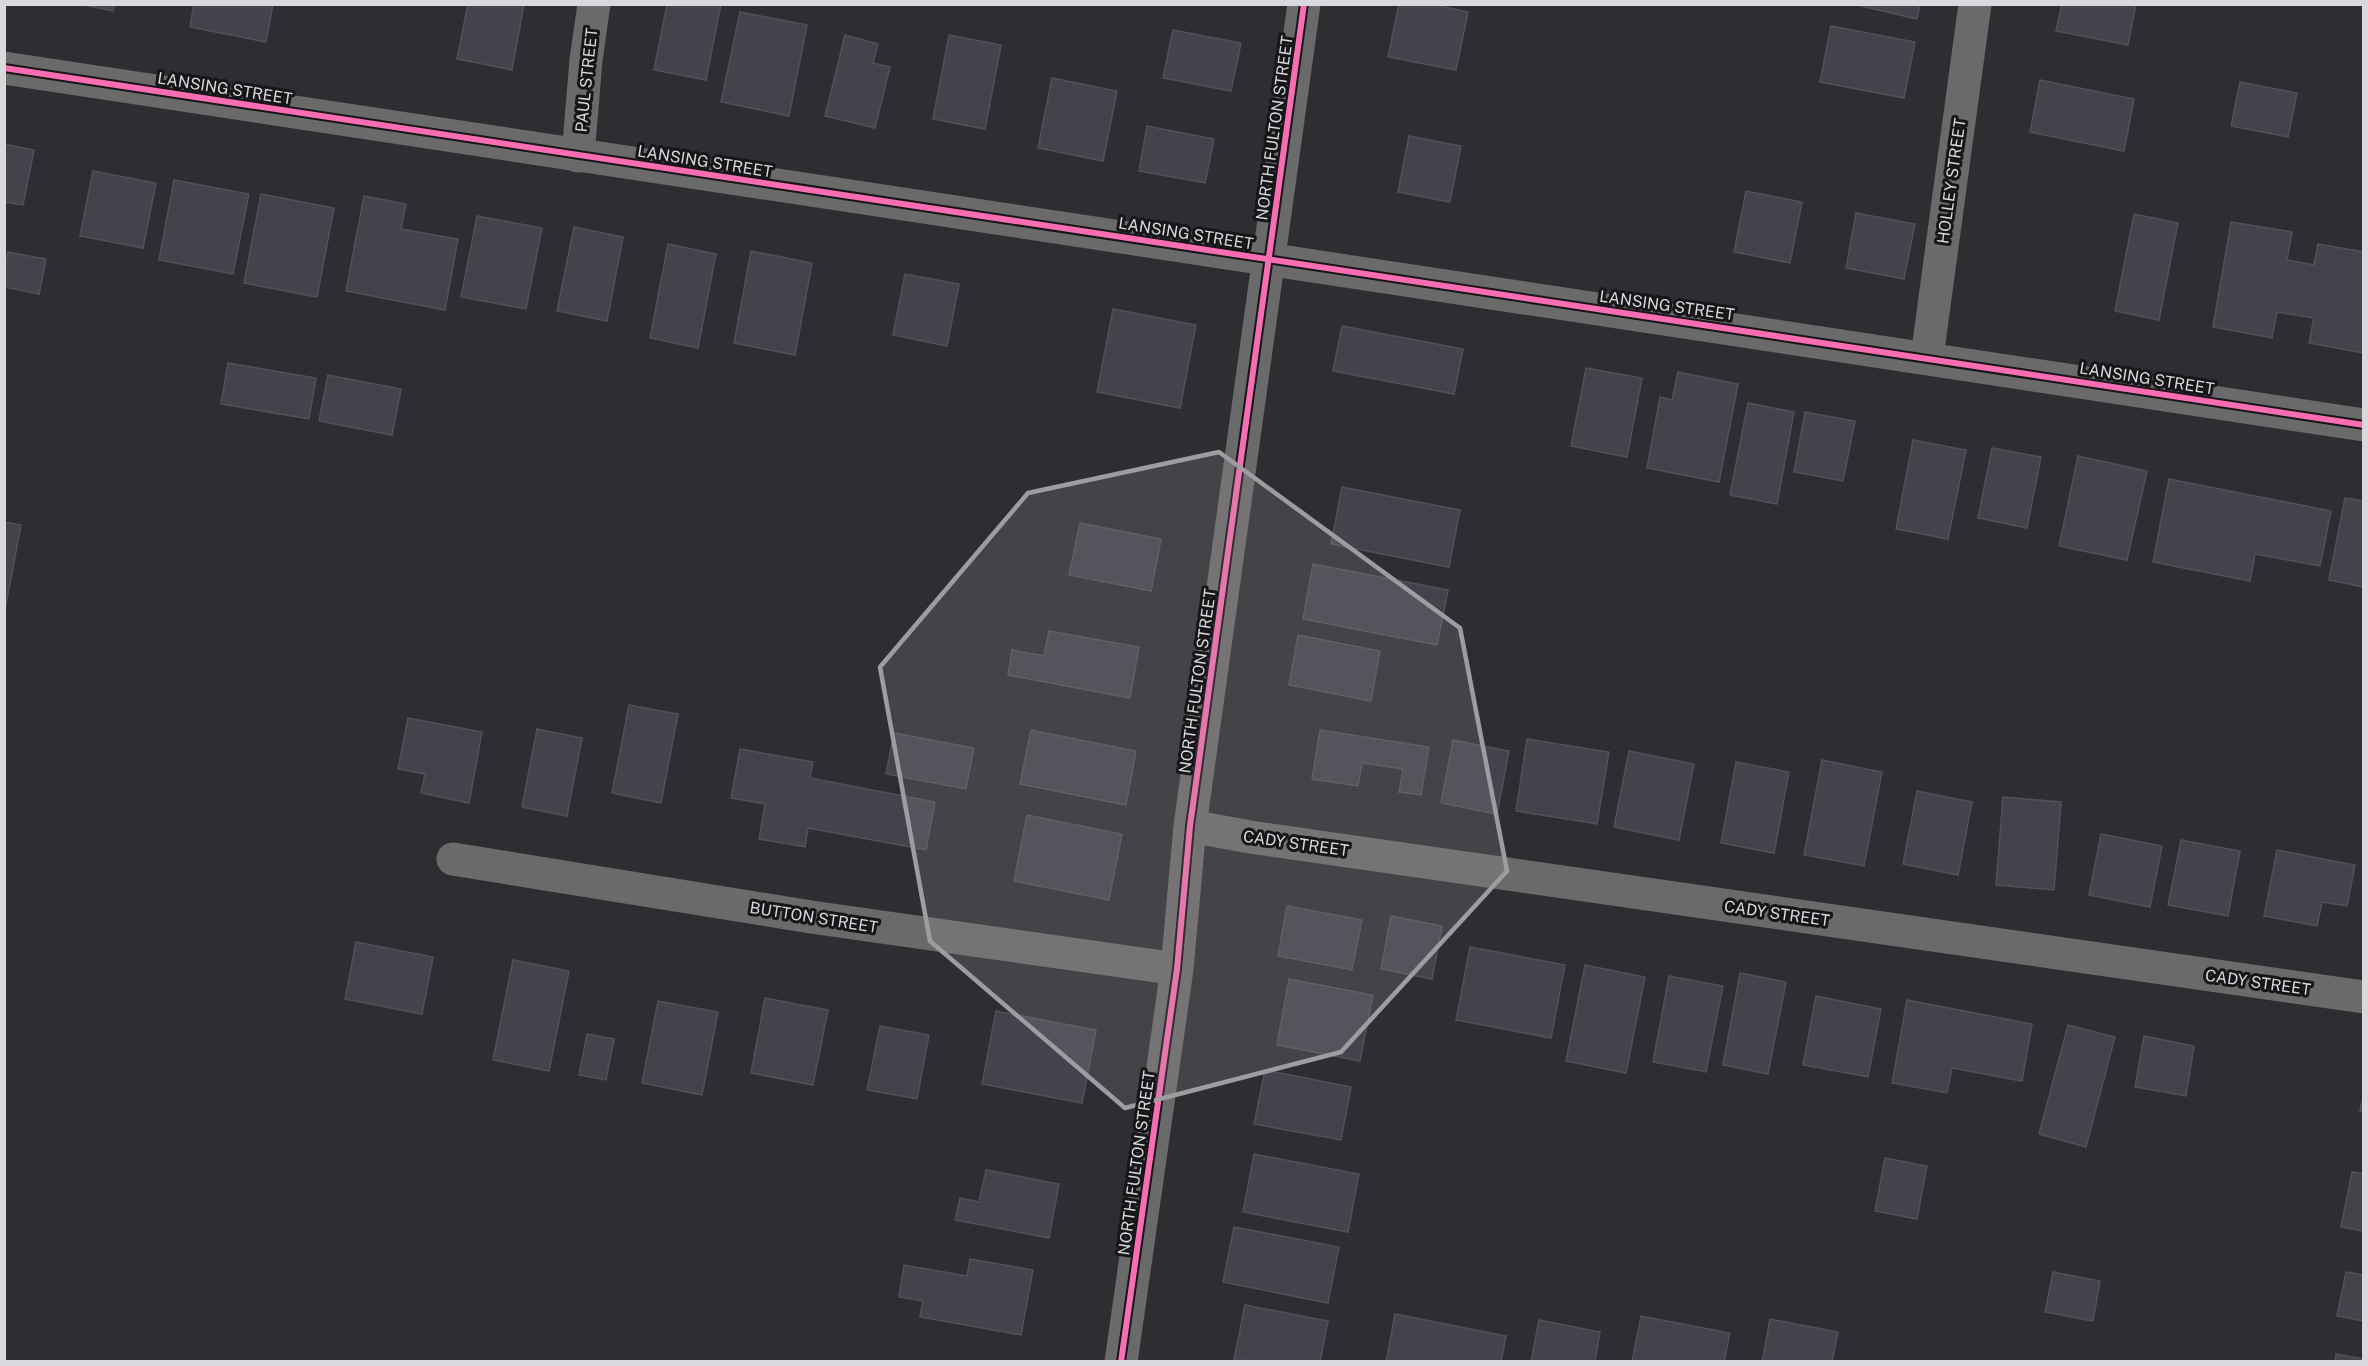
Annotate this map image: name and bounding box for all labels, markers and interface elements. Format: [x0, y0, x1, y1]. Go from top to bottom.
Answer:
street label: PAUL STREET [572, 26, 601, 133]
street label: NORTH FULTON STREET [1252, 34, 1297, 222]
street label: LANSING STREET [156, 68, 294, 109]
street label: HOLLEY STREET [1933, 117, 1970, 245]
street label: LANSING STREET [636, 141, 774, 182]
street label: LANSING STREET [1117, 213, 1255, 254]
street label: LANSING STREET [1598, 287, 1736, 324]
street label: LANSING STREET [2078, 358, 2216, 399]
street label: NORTH FULTON STREET [1175, 587, 1220, 775]
street label: CADY STREET [1242, 827, 1350, 860]
street label: CADY STREET [1723, 897, 1831, 930]
street label: BUTTON STREET [748, 898, 880, 937]
street label: CADY STREET [2204, 966, 2312, 999]
street label: NORTH FULTON STREET [1114, 1069, 1159, 1257]

